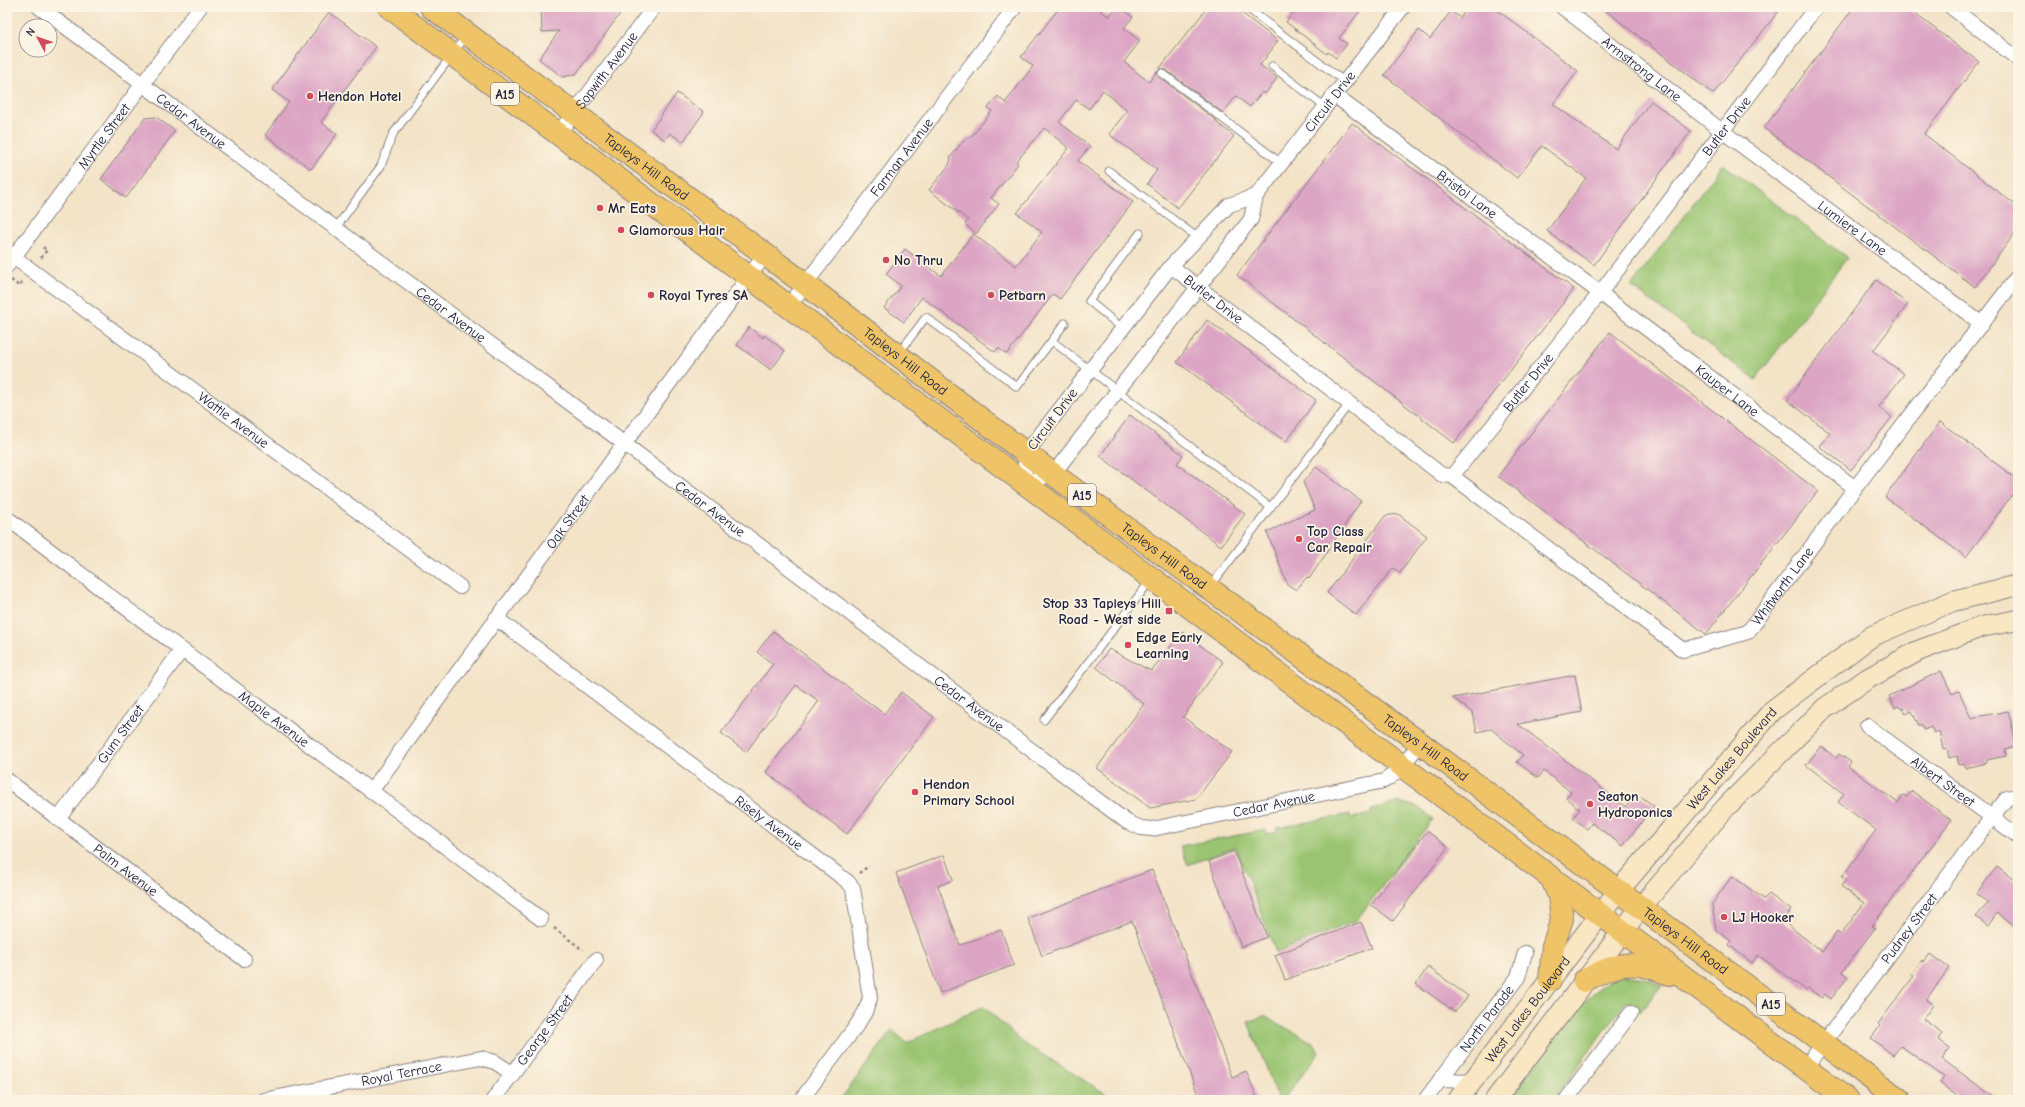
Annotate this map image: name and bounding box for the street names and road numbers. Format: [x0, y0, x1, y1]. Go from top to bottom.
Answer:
street label: Sopwith Avenue [572, 28, 641, 113]
street label: Armstrong Lane [1598, 33, 1685, 106]
street label: Circuit Drive [1301, 68, 1359, 136]
road number: A15 [491, 83, 519, 105]
street label: Cedar Avenue [153, 89, 229, 153]
street label: Butler Drive [1699, 93, 1755, 159]
street label: Myrtle Street [74, 99, 135, 173]
street label: Farman Avenue [867, 115, 937, 200]
street label: Tapleys Hill Road [600, 130, 692, 204]
street label: Bristol Lane [1433, 167, 1500, 222]
street label: Lumiere Lane [1814, 197, 1890, 259]
street label: Butler Drive [1180, 271, 1247, 328]
street label: Cedar Avenue [412, 283, 489, 346]
street label: Tapleys Hill Road [860, 324, 951, 399]
street label: Butler Drive [1500, 350, 1557, 415]
street label: Kauper Lane [1692, 361, 1762, 421]
street label: Circuit Drive [1024, 385, 1081, 453]
street label: Wattle Avenue [195, 388, 272, 452]
street label: Cedar Avenue [672, 477, 748, 541]
road number: A15 [1068, 484, 1096, 506]
street label: Oak Street [543, 491, 594, 552]
street label: Tapleys Hill Road [1118, 519, 1210, 593]
street label: Whitworth Lane [1748, 544, 1817, 629]
street label: Cedar Avenue [931, 672, 1007, 736]
street label: Maple Avenue [235, 687, 312, 751]
street label: Gum Street [94, 701, 148, 767]
street label: West Lakes Boulevard [1684, 704, 1781, 813]
street label: Tapleys Hill Road [1379, 711, 1471, 785]
street label: Albert Street [1907, 753, 1979, 811]
street label: Cedar Avenue [1231, 788, 1316, 821]
street label: Risely Avenue [731, 792, 806, 854]
street label: Palm Avenue [90, 840, 161, 900]
street label: Pudney Street [1878, 890, 1942, 967]
street label: Tapleys Hill Road [1639, 904, 1731, 978]
street label: West Lakes Boulevard [1482, 953, 1574, 1066]
street label: North Parade [1456, 982, 1518, 1056]
street label: George Street [513, 991, 577, 1069]
road number: A15 [1757, 993, 1785, 1015]
street label: Royal Terrace [360, 1058, 443, 1090]

